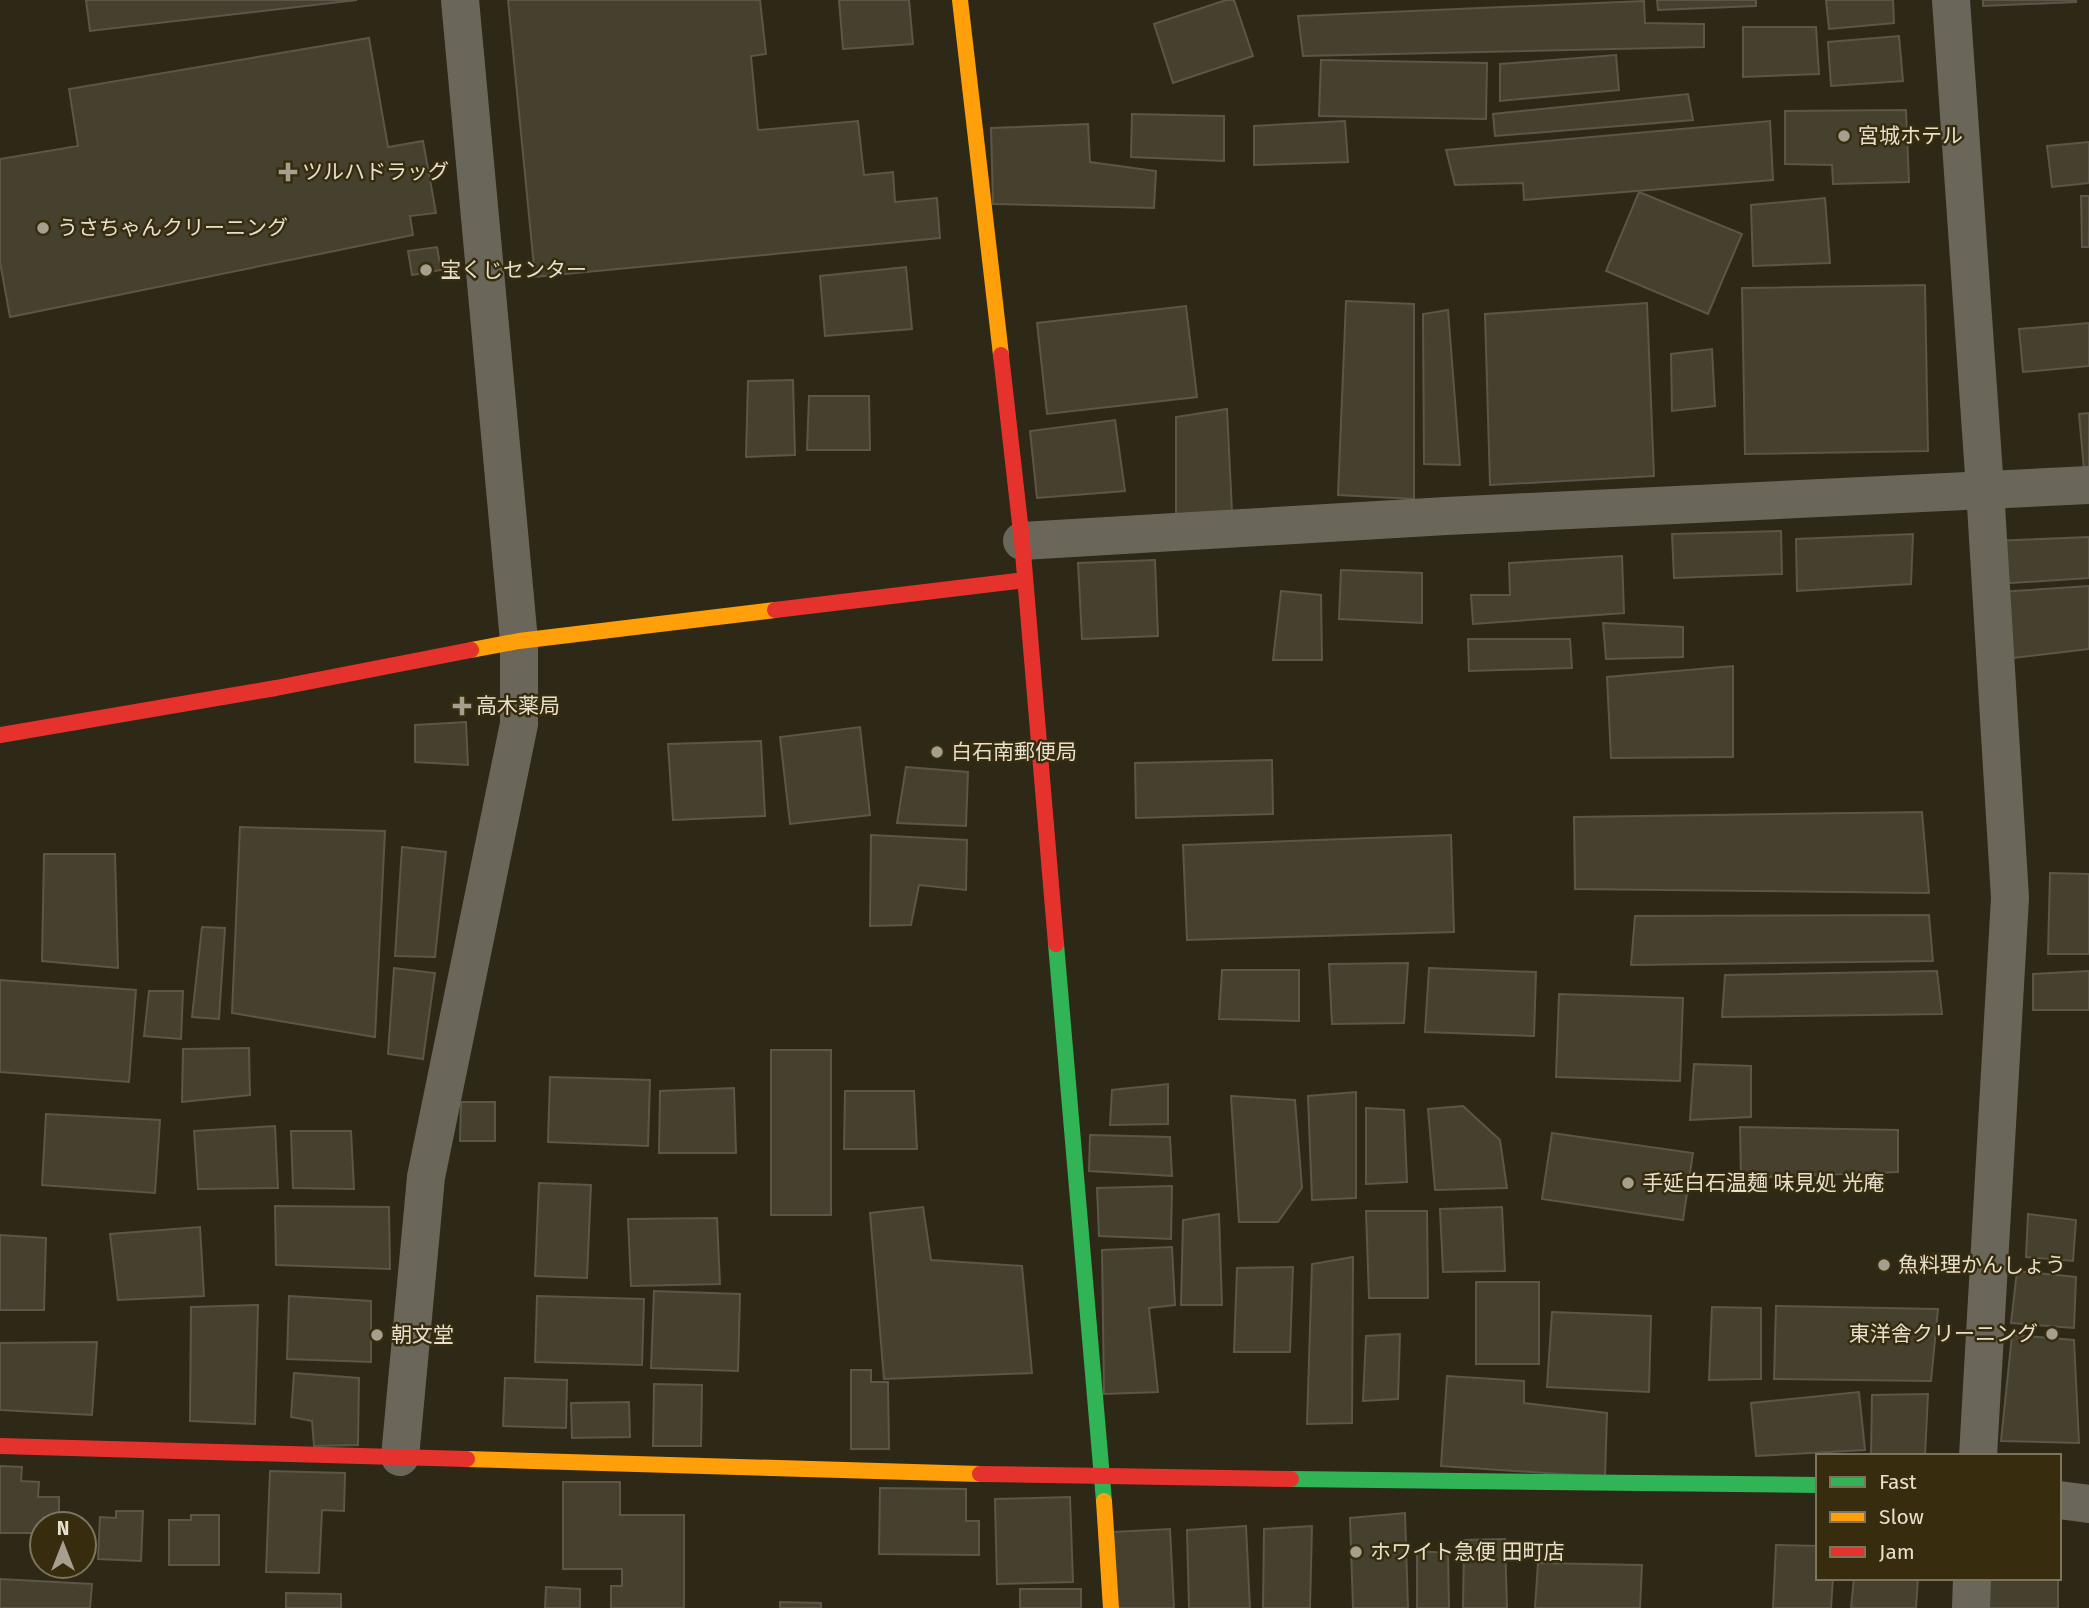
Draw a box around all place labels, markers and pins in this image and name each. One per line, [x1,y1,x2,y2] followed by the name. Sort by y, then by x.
[1858,123,1963,149] place label: 宮城ホテル
[1836,128,1852,144] marker: 宮城ホテル
[302,159,449,185] place label: ツルハドラッグ
[280,164,296,180] marker: ツルハドラッグ
[57,215,288,241] place label: うさちゃんクリーニング
[35,220,51,236] marker: うさちゃんクリーニング
[440,257,587,283] place label: 宝くじセンター
[418,262,434,278] marker: 宝くじセンター
[476,693,560,719] place label: 高木薬局
[454,698,470,714] marker: 高木薬局
[951,739,1077,765] place label: 白石南郵便局
[929,744,945,760] marker: 白石南郵便局
[1642,1170,1884,1196] place label: 手延白石温麺 味見処 光庵
[1620,1175,1636,1191] marker: 手延白石温麺 味見処 光庵
[1898,1252,2066,1278] place label: 魚料理かんしょう
[1876,1257,1892,1273] marker: 魚料理かんしょう
[1849,1321,2038,1347] place label: 東洋舎クリーニング
[391,1322,454,1348] place label: 朝文堂
[2044,1326,2060,1342] marker: 東洋舎クリーニング
[369,1327,385,1343] marker: 朝文堂
[1370,1539,1565,1565] place label: ホワイト急便 田町店
[1348,1544,1364,1560] marker: ホワイト急便 田町店

